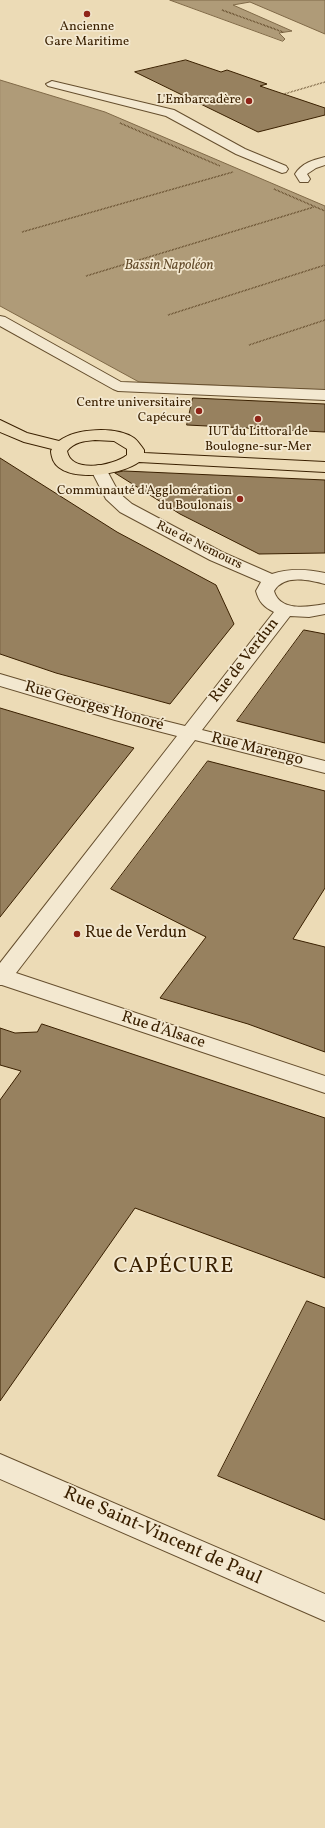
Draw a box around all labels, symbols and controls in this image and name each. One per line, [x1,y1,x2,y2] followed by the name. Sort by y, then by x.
[82,9,92,19] marker: Ancienne Gare Maritime
[45,20,129,51] place label: Ancienne Gare Maritime
[157,93,241,109] place label: L'Embarcadère
[244,96,254,106] marker: L'Embarcadère
[124,258,214,274] water label: Bassin Napoléon
[76,396,191,427] place label: Centre universitaire Capécure
[194,406,204,416] marker: Centre universitaire Capécure
[253,414,263,424] marker: IUT du Littoral de Boulogne-sur-Mer
[205,425,311,456] place label: IUT du Littoral de Boulogne-sur-Mer
[57,484,232,515] place label: Communauté d'Agglomération du Boulonais
[235,494,245,504] marker: Communauté d'Agglomération du Boulonais
[153,518,245,574] street label: Rue de Nemours
[206,615,284,707] street label: Rue de Verdun
[22,678,166,736] street label: Rue Georges Honoré
[209,729,305,771] street label: Rue Marengo
[85,924,187,944] place label: Rue de Verdun
[72,929,82,939] marker: Rue de Verdun
[119,1008,207,1054] street label: Rue d'Alsace
[114,1255,234,1281] district label: CAPÉCURE
[59,1483,265,1591] street label: Rue Saint-Vincent de Paul

